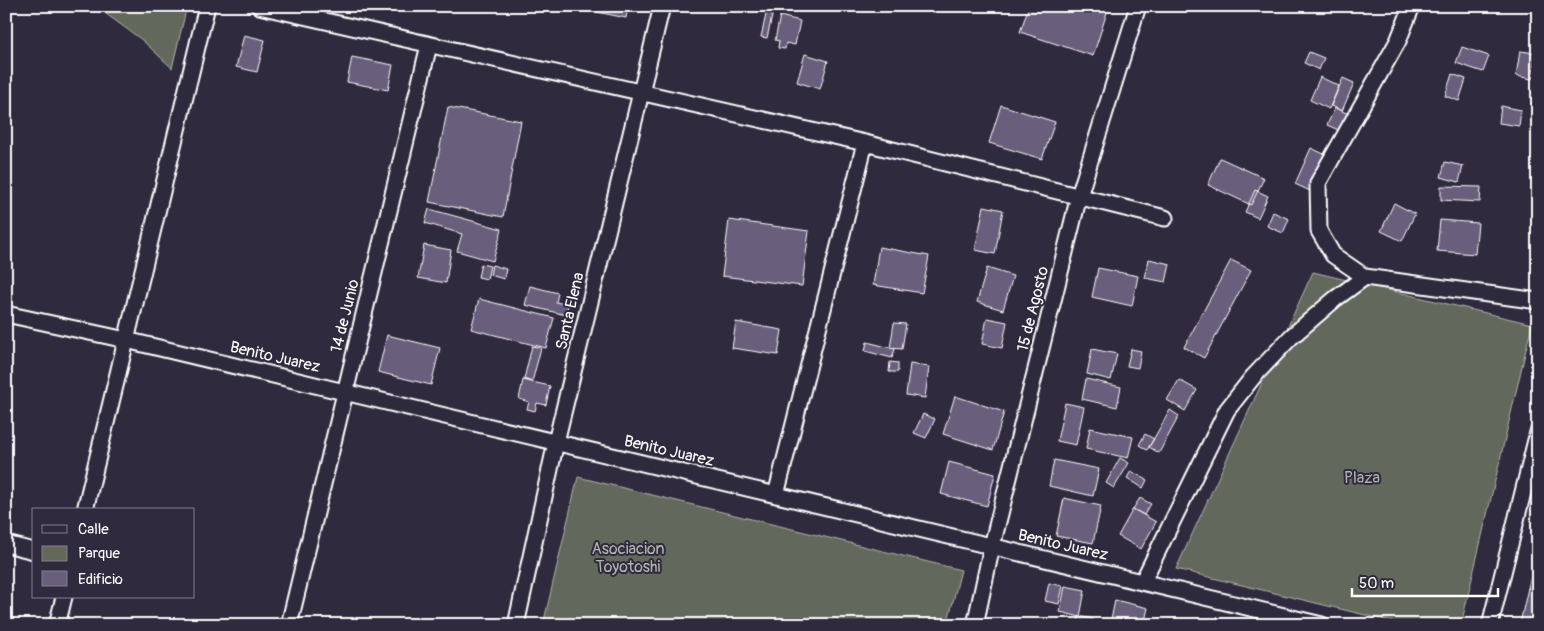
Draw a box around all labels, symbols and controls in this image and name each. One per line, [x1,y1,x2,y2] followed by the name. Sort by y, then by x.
[1013,264,1053,354] street label: 15 de Agosto
[551,270,589,352] street label: Santa Elena
[326,277,364,355] street label: 14 de Junio
[228,337,322,377] street label: Benito Juarez
[622,431,716,471] street label: Benito Juarez
[1344,468,1380,488] park label: Plaza
[32,508,195,598] legend
[78,520,109,539] text: Calle
[1016,525,1110,565] street label: Benito Juarez
[591,539,665,577] park label: Asociacion Toyotoshi
[78,544,121,563] text: Parque
[1352,566,1498,598] scale bar
[78,570,123,589] text: Edificio
[1359,574,1394,593] text: 50 m

